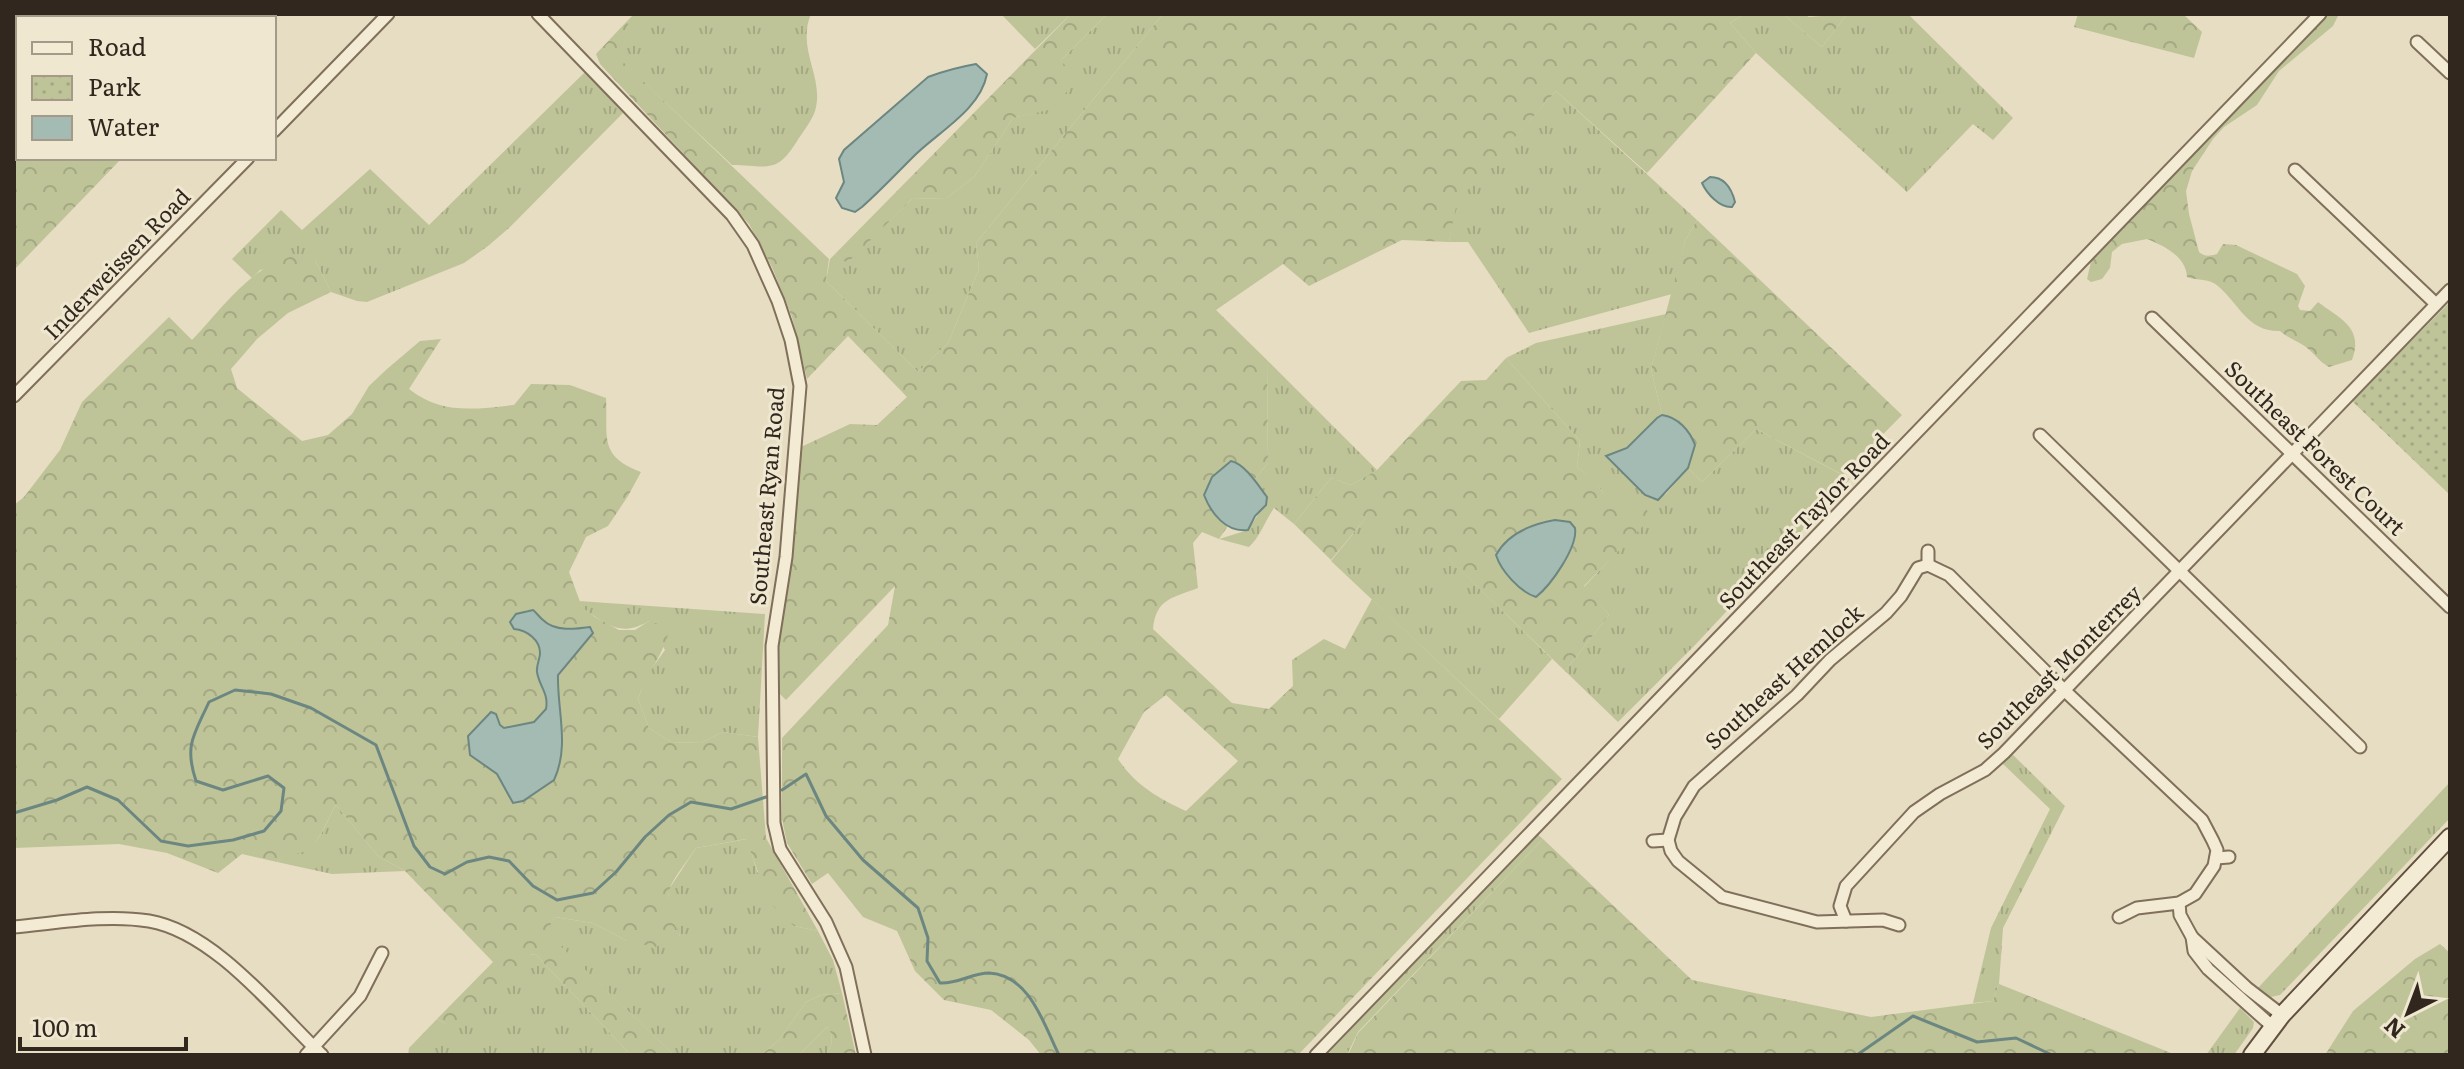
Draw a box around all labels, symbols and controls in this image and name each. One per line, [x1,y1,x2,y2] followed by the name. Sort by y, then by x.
[16,16,276,160] legend
[88,28,147,63] text: Road
[88,68,141,103] text: Park
[88,108,160,143] text: Water
[35,180,197,346] street label: Inderweissen Road
[2218,352,2414,542] street label: Southeast Forest Court
[740,385,791,607] street label: Southeast Ryan Road
[1710,424,1896,616] street label: Southeast Taylor Road
[1968,576,2148,756] street label: Southeast Monterrey
[1696,595,1870,756] street label: Southeast Hemlock
[2368,973,2448,1053] north arrow
[20,1001,186,1051] scale bar
[32,1009,98,1044] text: 100 m
[2376,1011,2412,1047] text: N

